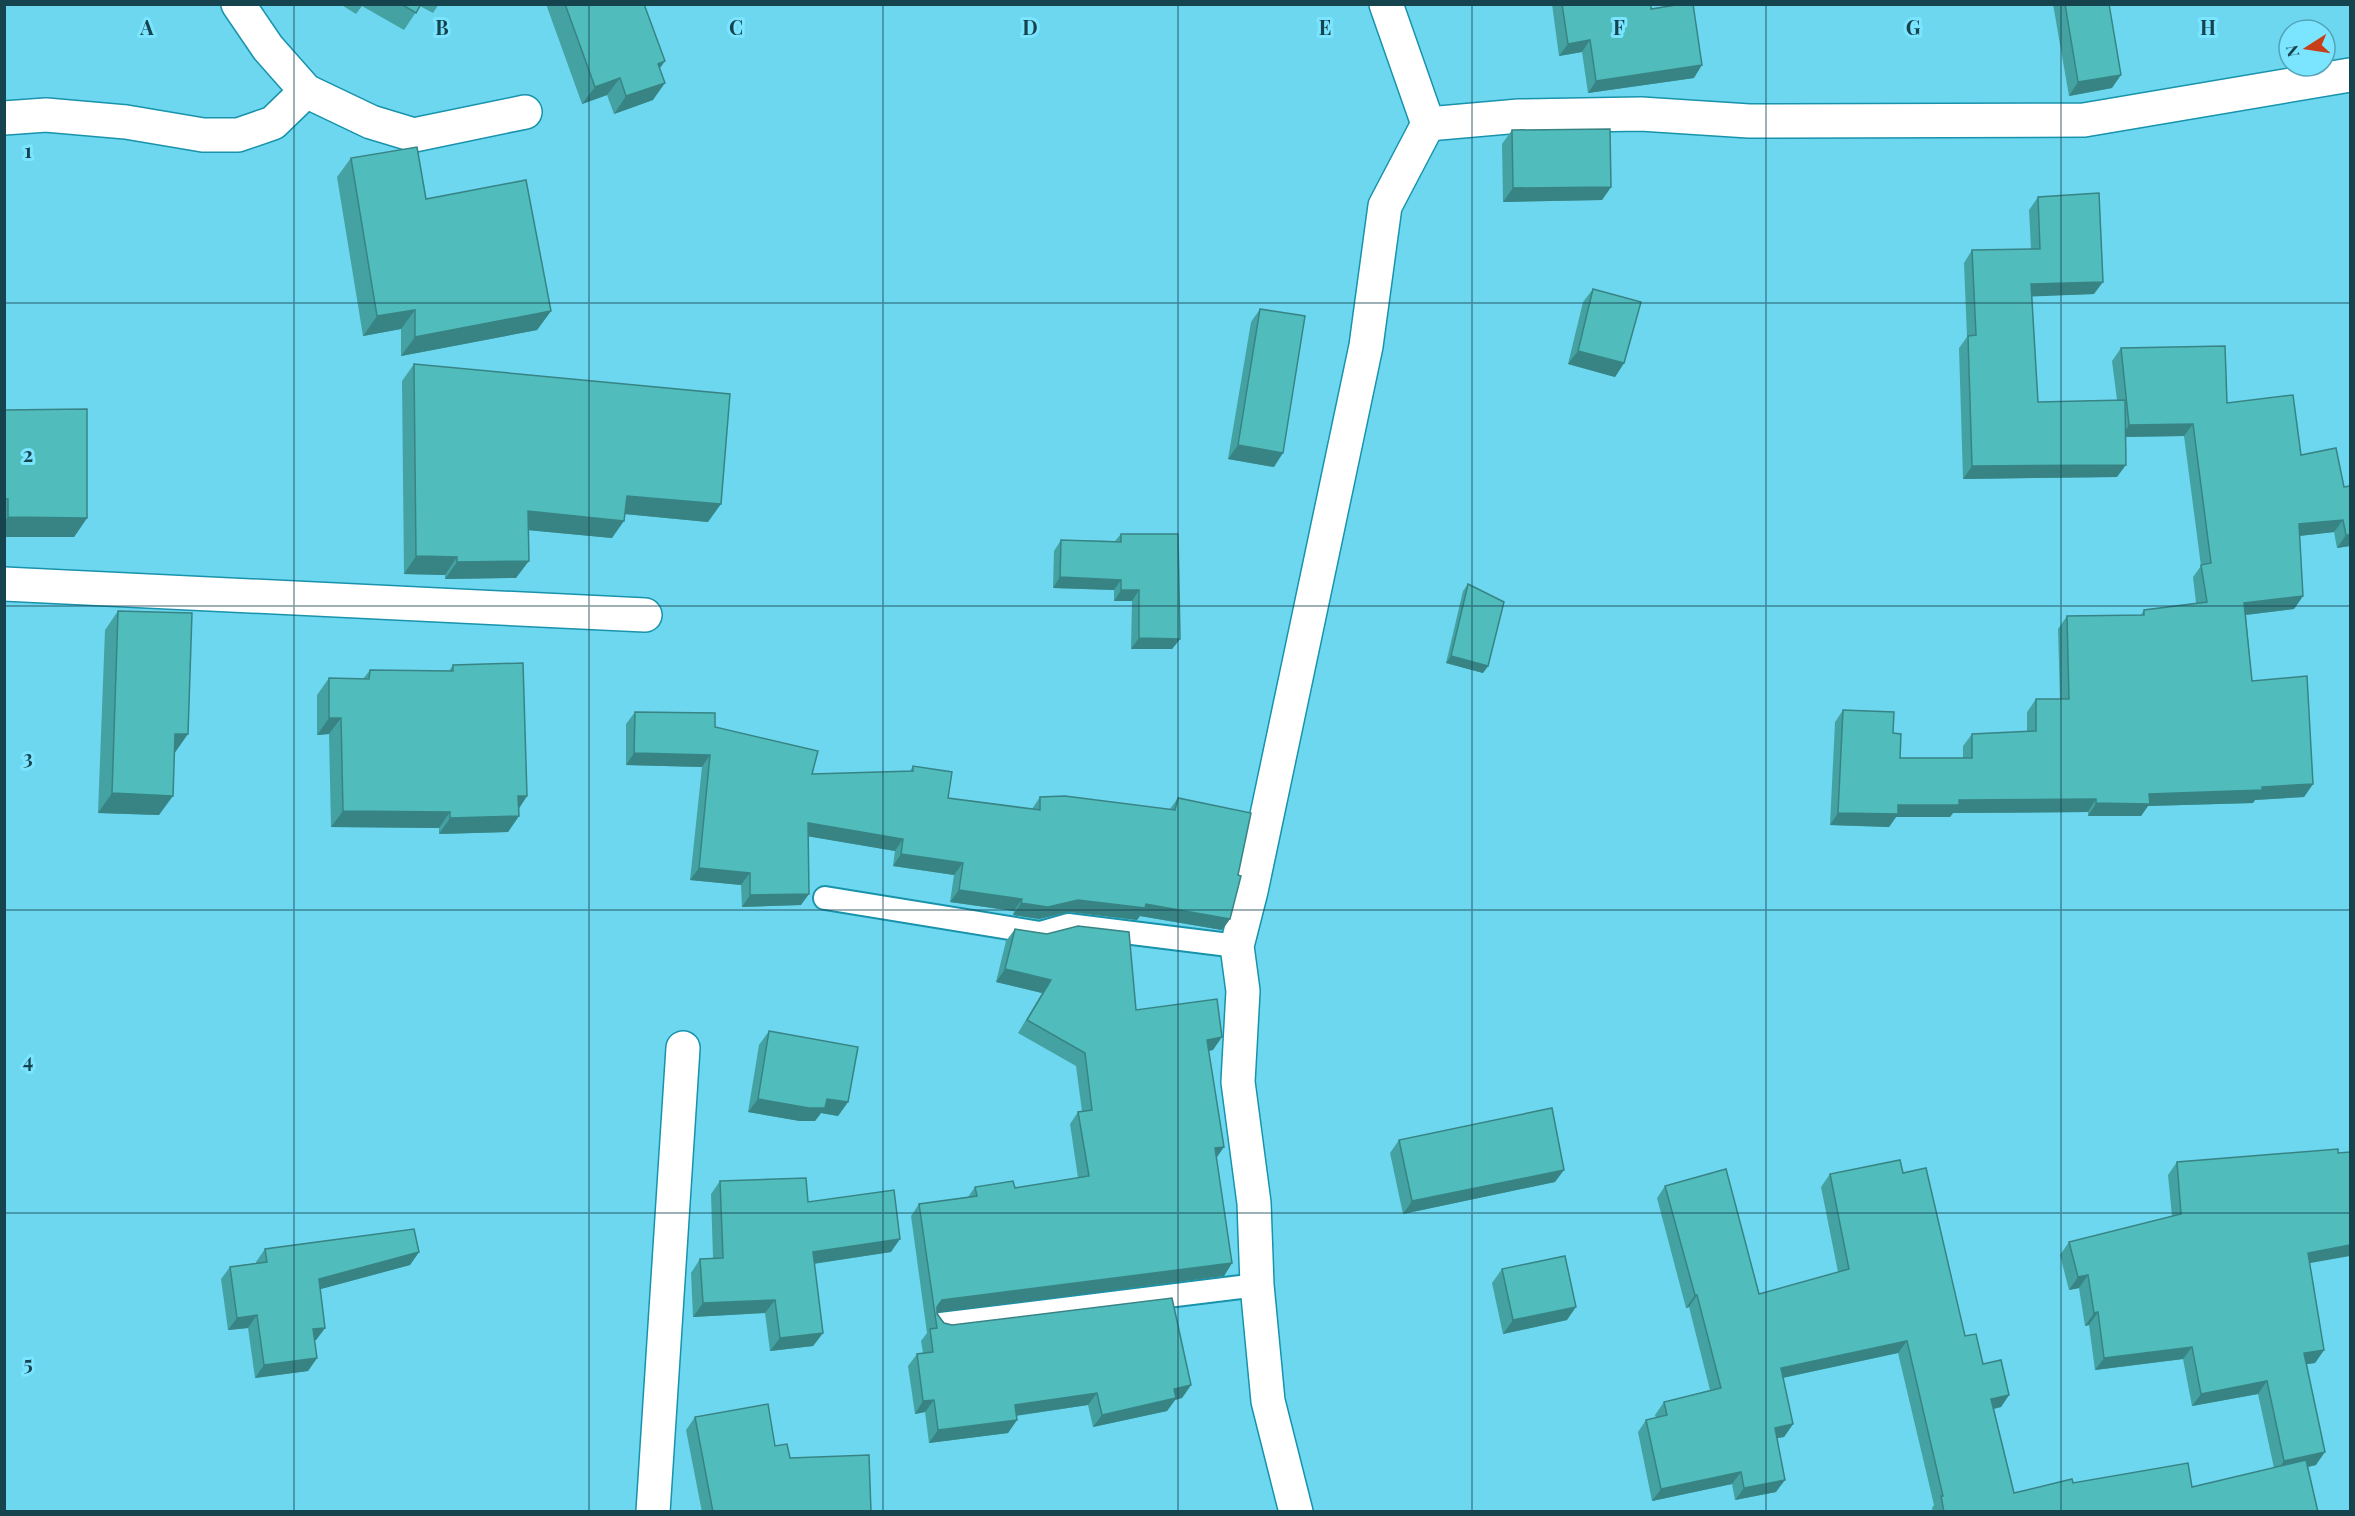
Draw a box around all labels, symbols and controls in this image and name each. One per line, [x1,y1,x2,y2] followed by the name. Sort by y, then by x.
[139,13,154,40] text: A
[435,13,449,40] text: B
[729,13,743,40] text: C
[1022,13,1038,40] text: D
[1319,13,1331,40] text: E
[1613,13,1625,40] text: F
[1906,13,1921,40] text: G
[2200,13,2216,40] text: H
[2277,18,2337,78] north arrow
[2280,43,2303,59] text: N
[24,136,32,163] text: 1
[23,440,33,467] text: 2
[23,743,33,770] text: 3
[23,1046,33,1073] text: 4
[23,1349,33,1376] text: 5

